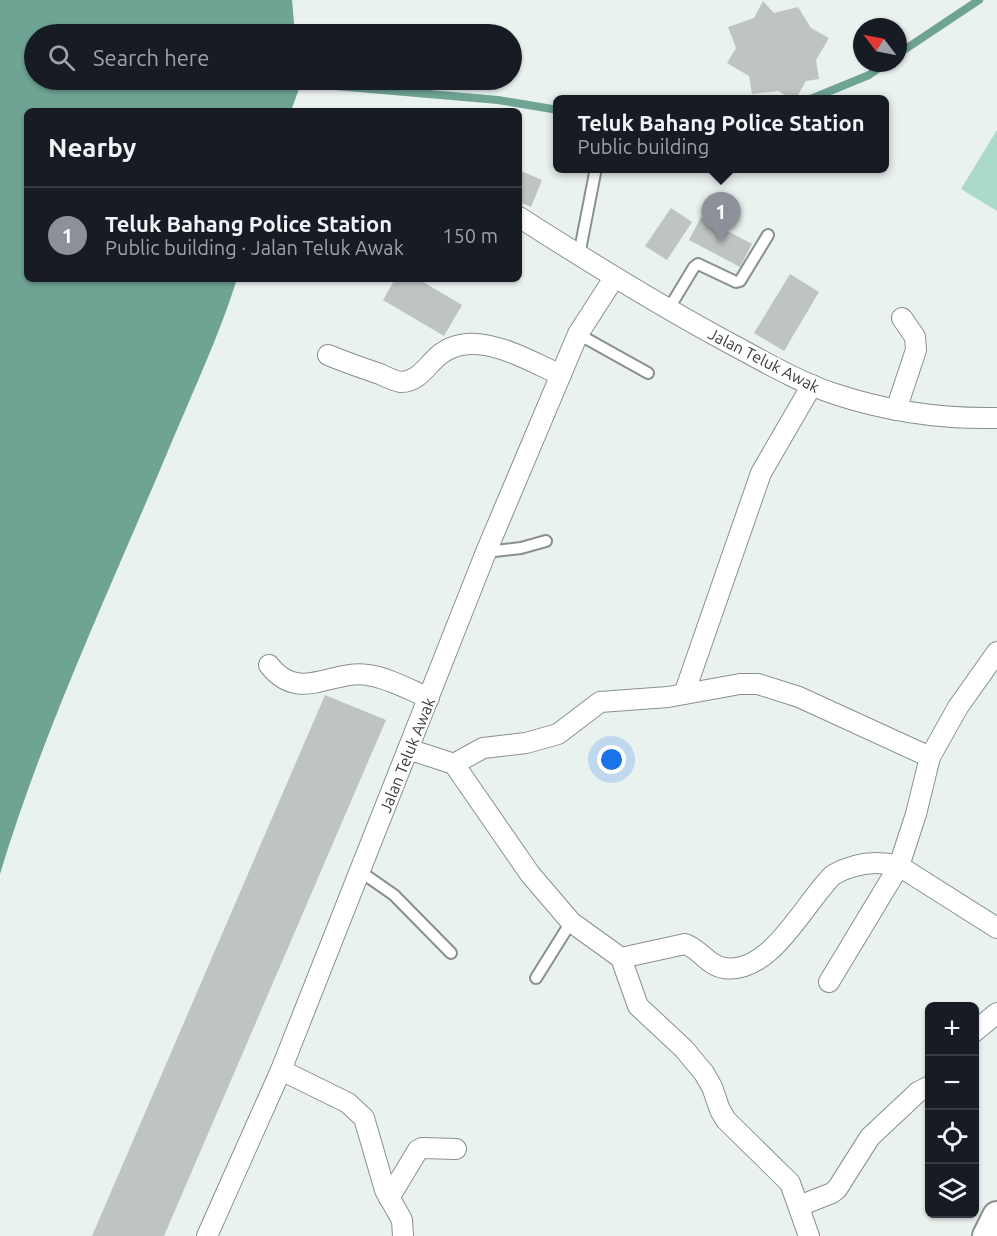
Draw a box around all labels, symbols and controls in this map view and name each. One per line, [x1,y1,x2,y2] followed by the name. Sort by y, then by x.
[853,18,907,72] north arrow
[24,24,522,90] search box
[45,41,78,74] icon: search
[93,45,209,70] text: Search here
[553,95,889,173] popup
[577,110,865,135] text: Teluk Bahang Police Station
[48,133,136,162] text: Nearby
[577,135,709,158] text: Public building
[702,192,740,242] pin: 1
[105,211,392,236] text: Teluk Bahang Police Station
[62,224,73,247] text: 1
[442,224,498,247] text: 150 m
[105,236,404,259] text: Public building · Jalan Teluk Awak
[705,324,823,396] street label: Jalan Teluk Awak
[376,695,438,815] street label: Jalan Teluk Awak
[597,745,626,774] your location
[925,1002,979,1218] map controls
[925,1002,979,1056] button: +
[925,1056,979,1110] button: −
[925,1110,979,1164] button: locate
[925,1164,979,1218] button: layers

